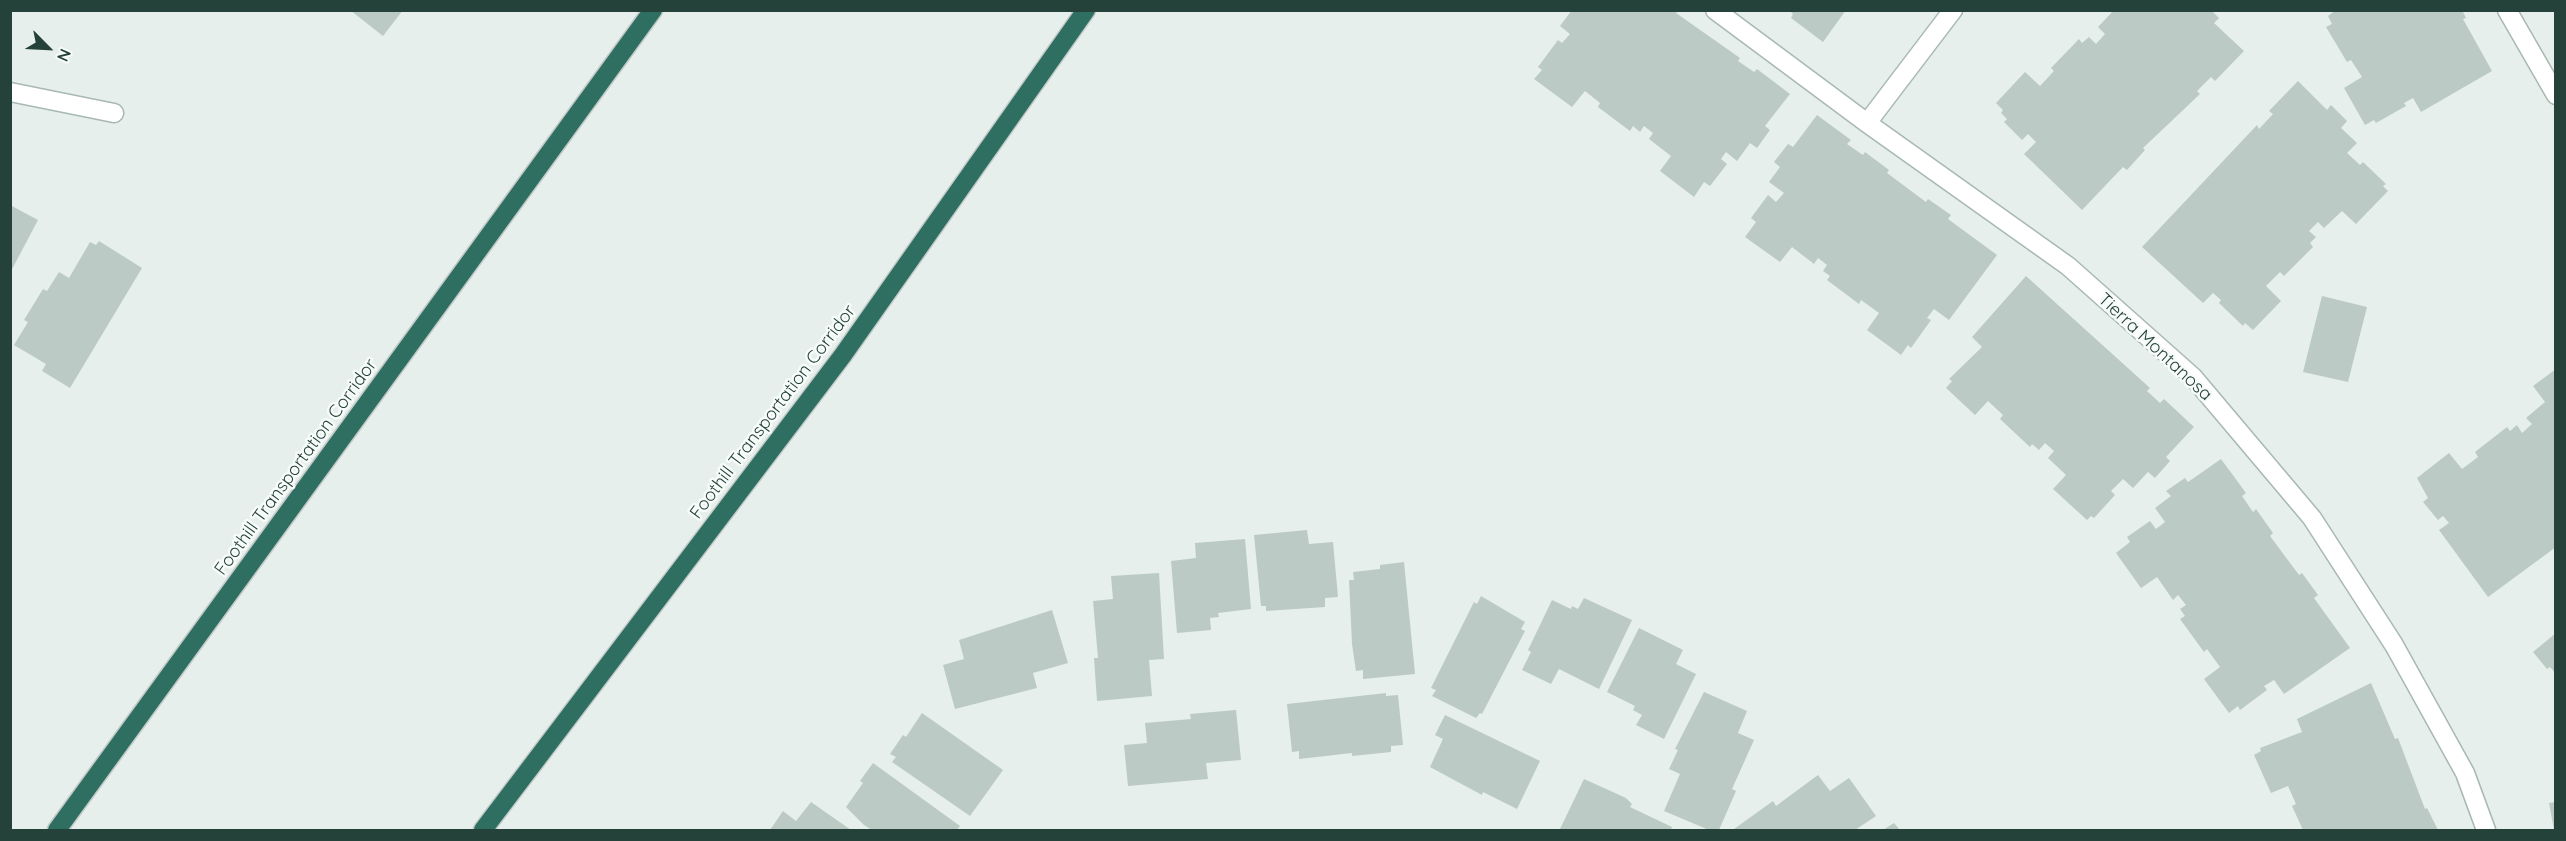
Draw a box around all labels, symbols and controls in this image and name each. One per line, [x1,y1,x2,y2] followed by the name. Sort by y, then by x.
[18,18,78,78] north arrow
[53,46,76,65] text: N
[2093,289,2217,405] street label: Tierra Montanosa
[685,301,861,523] street label: Foothill Transportation Corridor
[210,355,382,579] street label: Foothill Transportation Corridor

